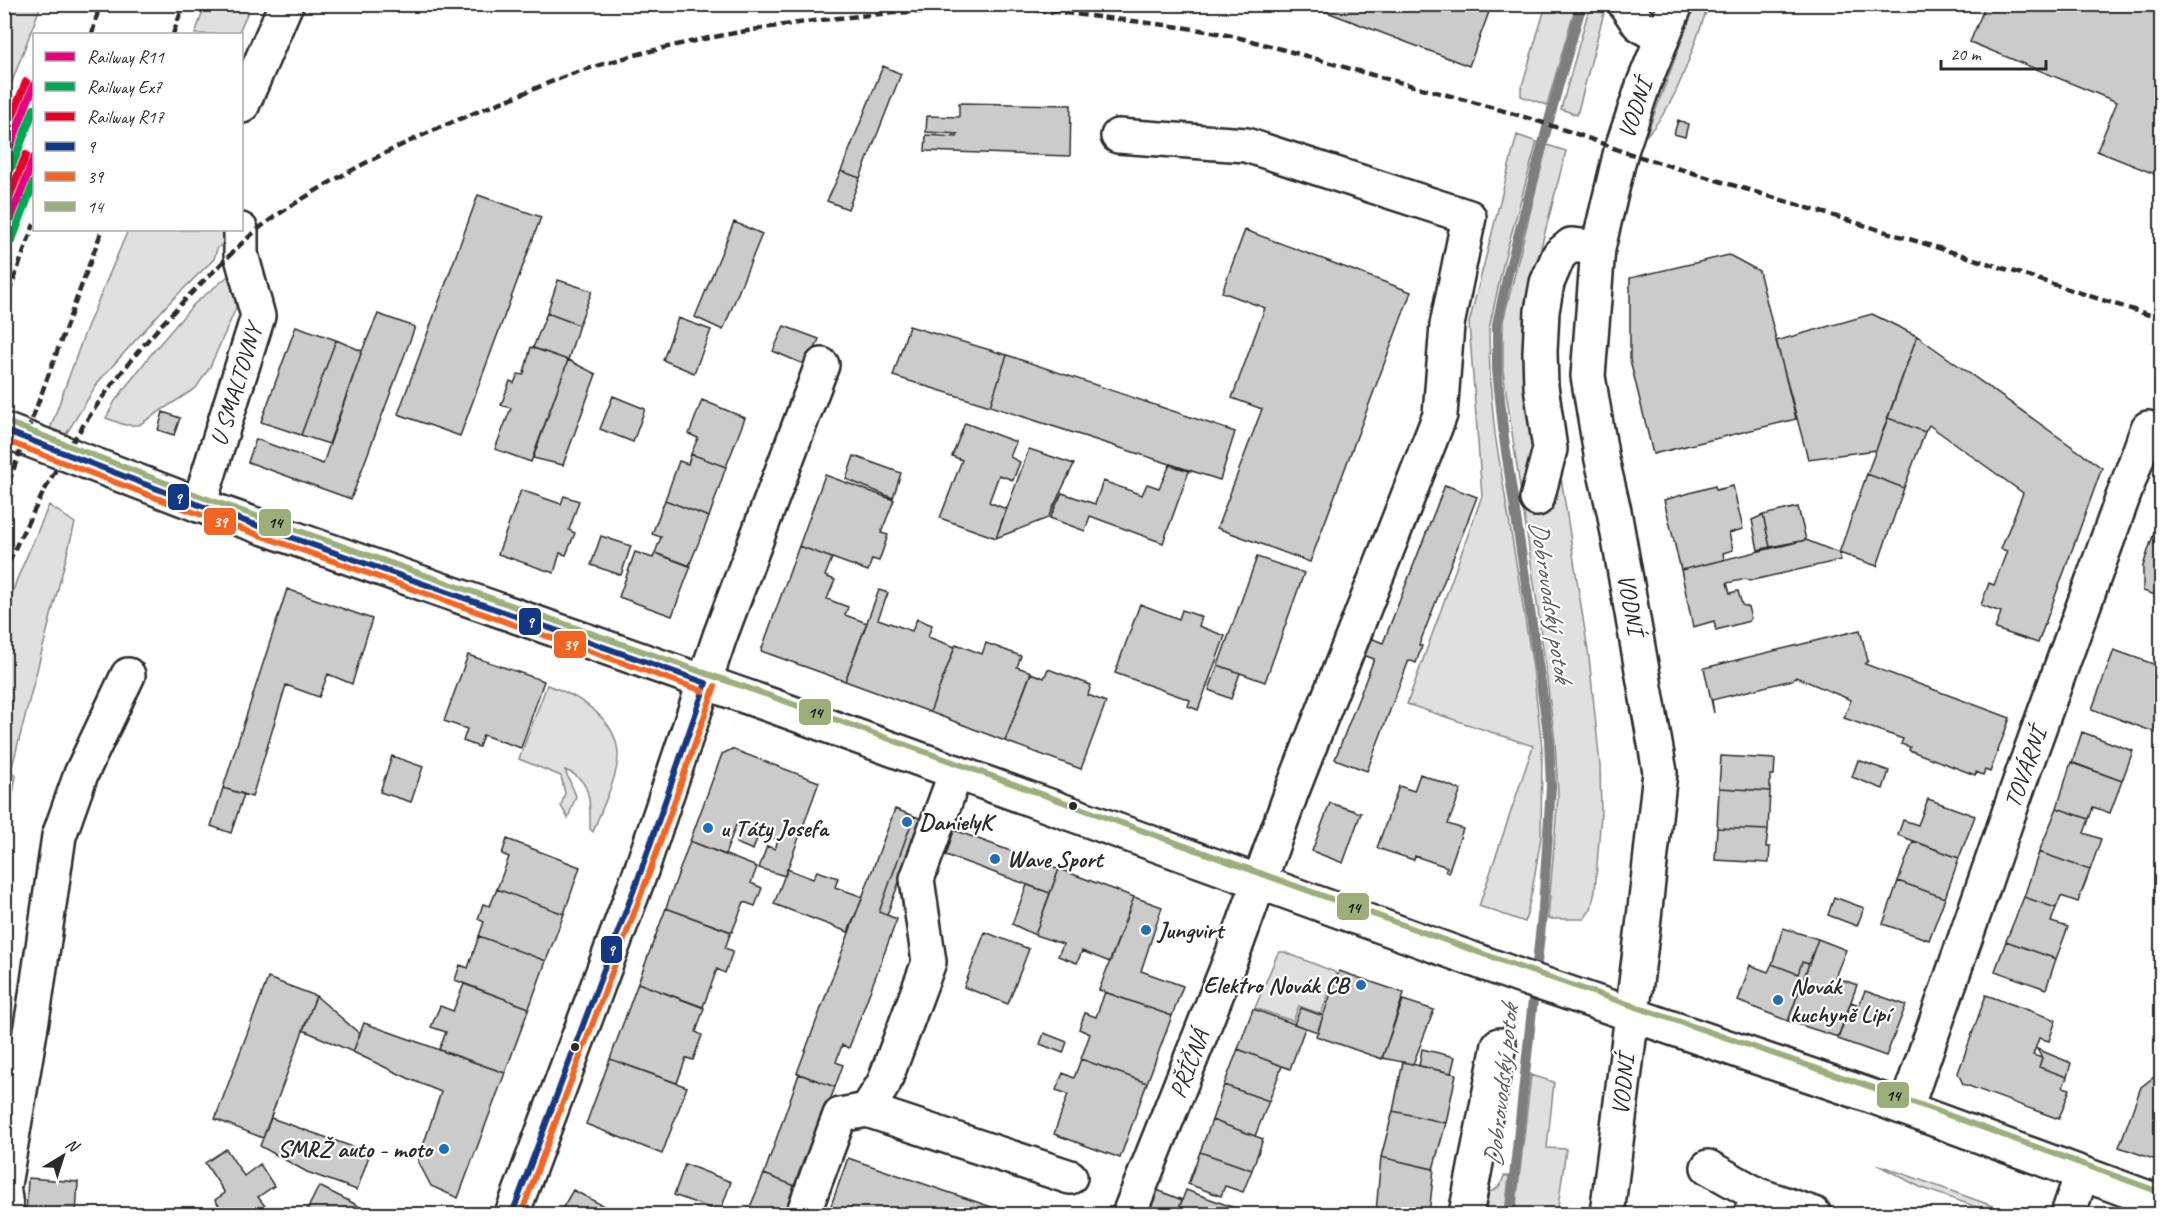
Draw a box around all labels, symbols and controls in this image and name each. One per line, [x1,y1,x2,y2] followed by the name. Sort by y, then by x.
[33,33,243,231] legend
[1941,33,2046,71] scale bar
[1950,43,1983,65] text: 20 m
[87,46,165,68] text: Railway R11
[1611,71,1661,142] street label: VODNÍ
[87,76,163,98] text: Railway Ex7
[87,106,165,128] text: Railway R17
[87,136,97,158] text: 9
[87,166,105,188] text: 39
[87,196,105,218] text: 14
[203,316,270,449] street label: U SMALTOVNY
[167,483,190,511] line badge: 9
[174,488,183,508] text: 9
[203,507,237,536] line badge: 39
[258,508,292,537] line badge: 14
[213,512,229,532] text: 39
[268,513,284,533] text: 14
[1522,518,1581,689] water label: Dobrovodský potok
[1611,572,1652,641] street label: VODNÍ
[518,607,542,636] line badge: 9
[526,612,535,632] text: 9
[553,630,587,659] line badge: 39
[563,635,579,655] text: 39
[798,698,832,726] line badge: 14
[808,703,824,723] text: 14
[1997,719,2055,812] street label: TOVÁRNÍ
[1067,800,1079,812] unlabelled marker
[919,807,997,837] place label: DanielyK
[720,813,830,843] place label: u Táty Josefa
[900,815,914,829] marker: DanielyK
[701,821,715,835] marker: u Táty Josefa
[1007,844,1106,874] place label: Wave Sport
[988,852,1002,866] marker: Wave Sport
[1336,892,1370,921] line badge: 14
[1346,898,1362,918] text: 14
[1156,915,1226,945] place label: Jungvirt
[1139,923,1153,937] marker: Jungvirt
[600,935,623,964] line badge: 9
[607,940,616,960] text: 9
[1203,970,1351,1000] place label: Elektro Novák CB
[1790,971,1894,1029] place label: Novák kuchyně Lipí
[1354,978,1368,992] marker: Elektro Novák CB
[1771,993,1785,1007] marker: Novák kuchyně Lipí
[1476,998,1526,1168] water label: Dobrovodský potok
[1162,1023,1217,1102] street label: PŘÍČNÁ
[569,1041,581,1053] unlabelled marker
[1605,1048,1642,1116] street label: VODNÍ
[1876,1081,1910,1109] line badge: 14
[1886,1086,1902,1106] text: 14
[33,1126,93,1186] north arrow
[62,1134,84,1158] text: N
[277,1134,434,1164] place label: SMRŽ auto - moto
[437,1142,451,1156] marker: SMRŽ auto - moto

